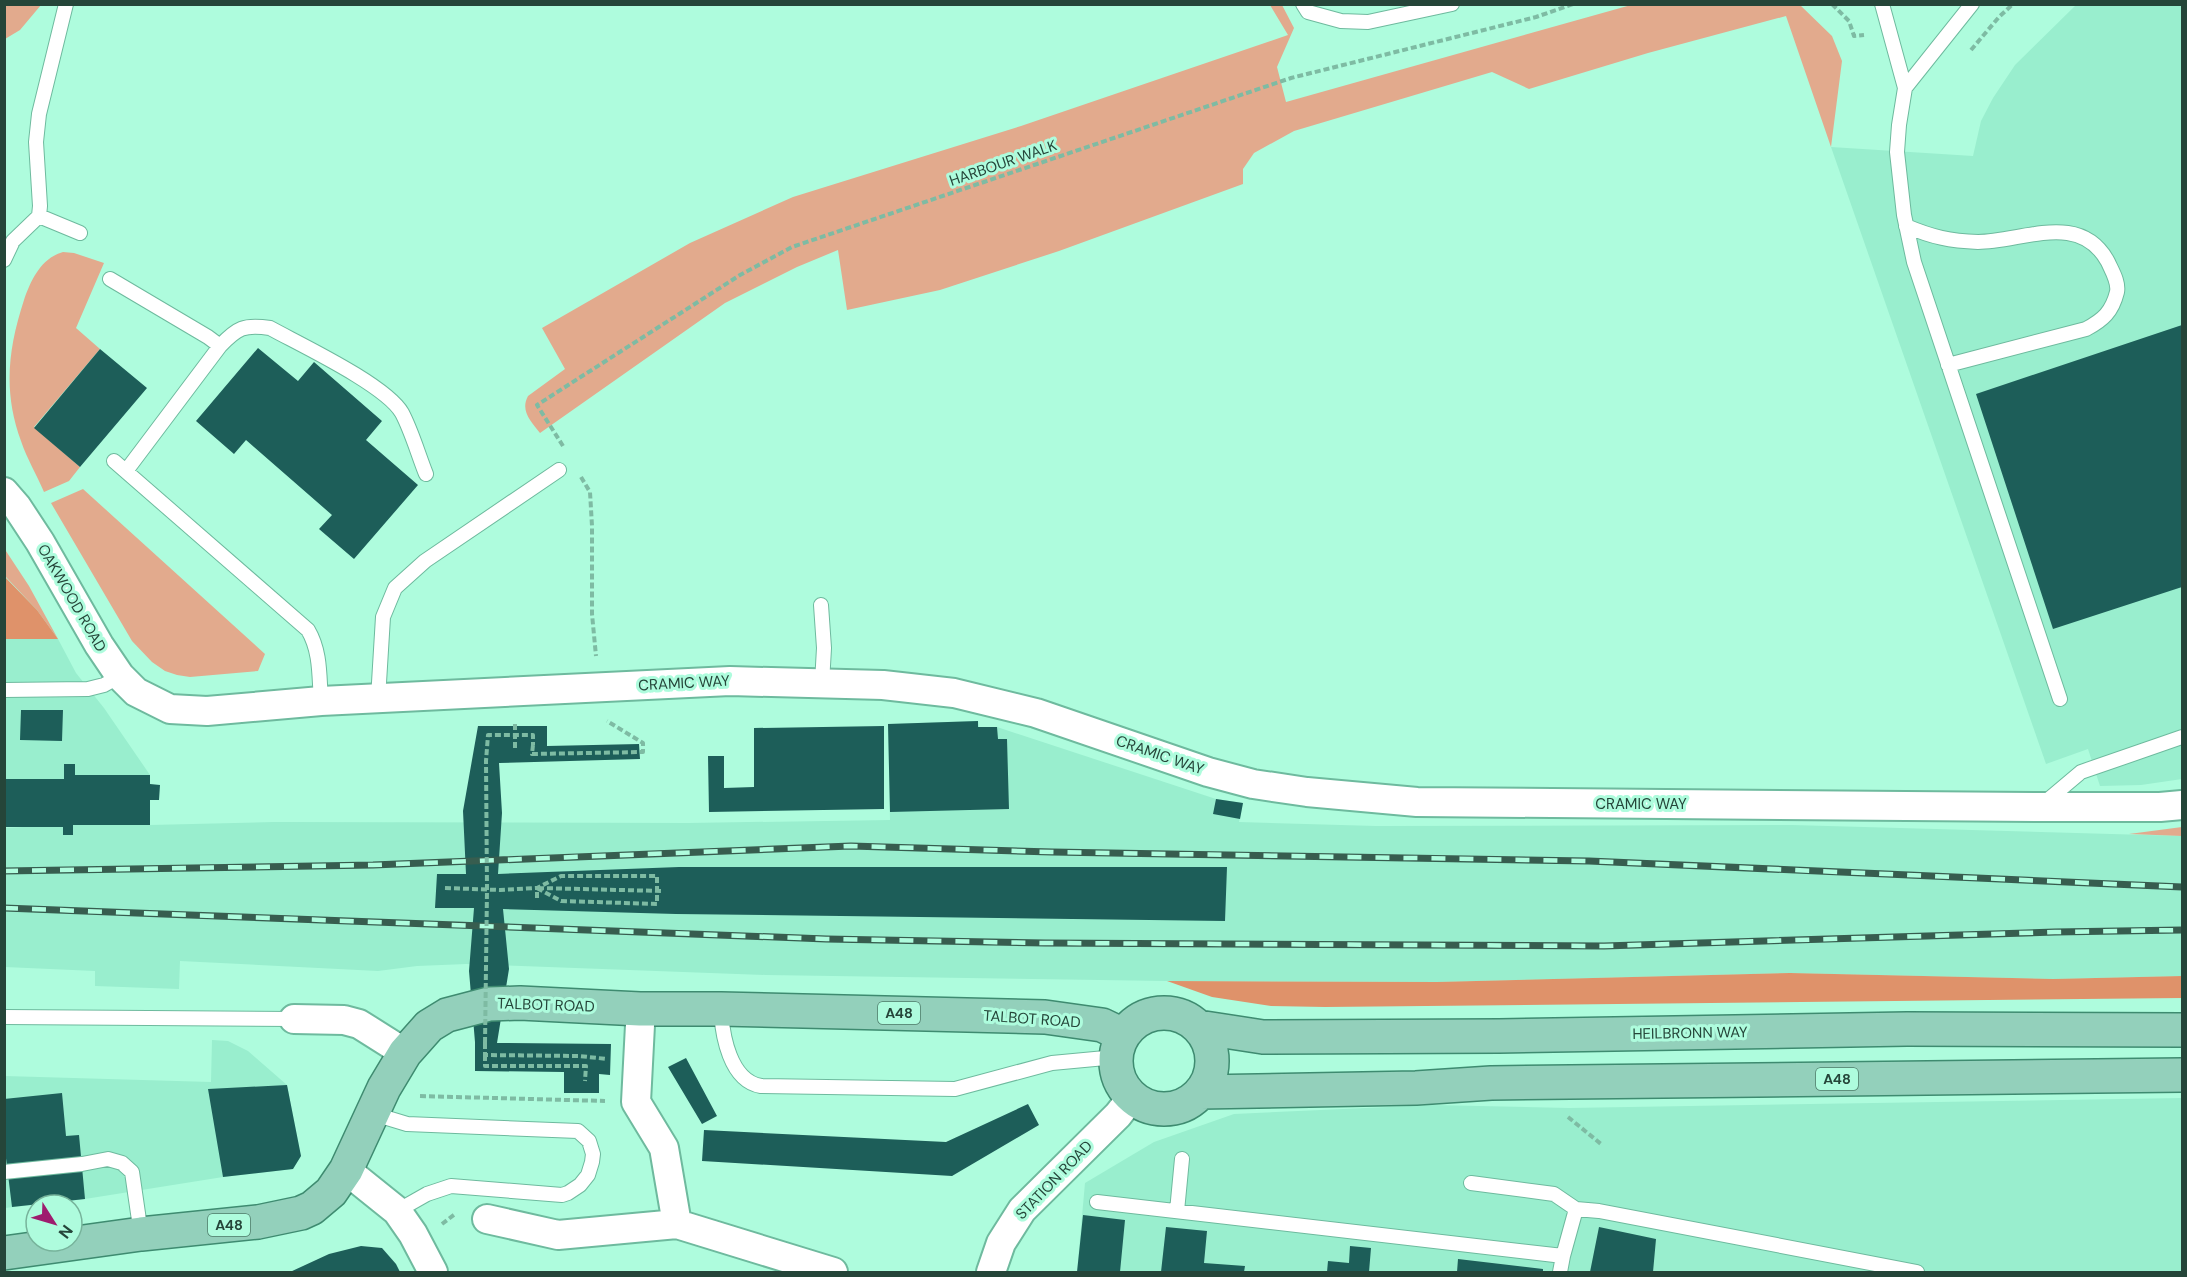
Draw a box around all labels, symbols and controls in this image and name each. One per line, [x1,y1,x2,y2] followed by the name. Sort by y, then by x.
[947,135,1060,191] street label: HARBOUR WALK
[33,540,111,656] street label: OAKWOOD ROAD
[638,671,731,695] street label: CRAMIC WAY
[1113,731,1207,779] street label: CRAMIC WAY
[1595,794,1687,814] street label: CRAMIC WAY
[497,993,595,1017] street label: TALBOT ROAD
[878,1002,920,1024] road number: A48
[983,1006,1081,1032] street label: TALBOT ROAD
[1632,1022,1748,1044] street label: HEILBRONN WAY
[1816,1068,1858,1090] road number: A48
[1011,1136,1097,1224] street label: STATION ROAD
[24,1193,84,1253] north arrow
[208,1214,250,1236] road number: A48
[54,1221,77,1243] text: N

